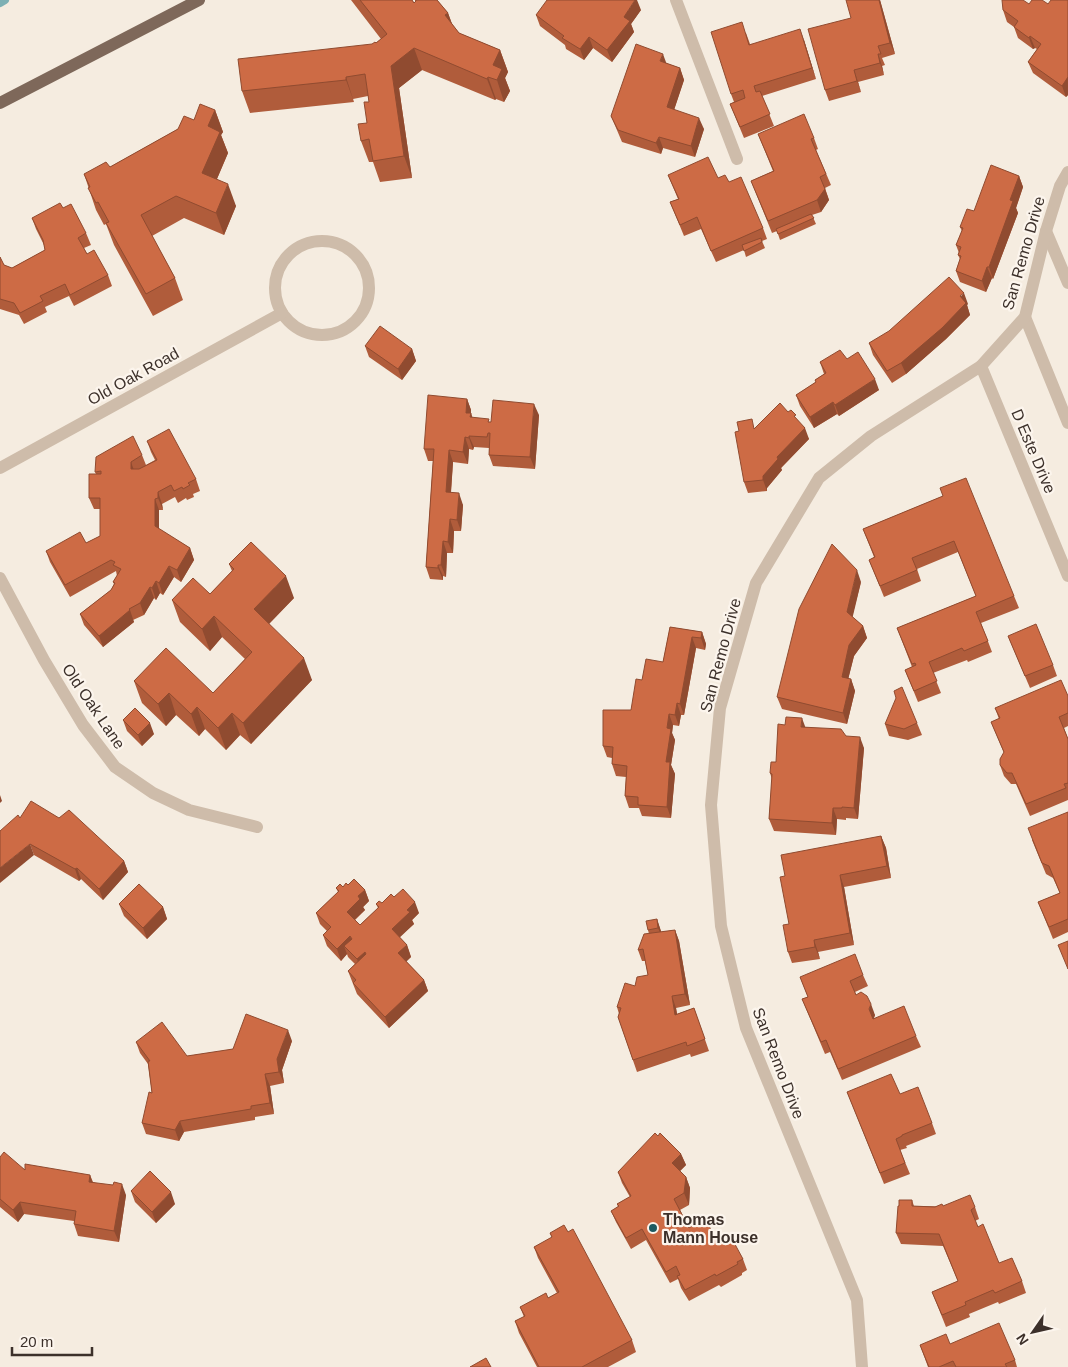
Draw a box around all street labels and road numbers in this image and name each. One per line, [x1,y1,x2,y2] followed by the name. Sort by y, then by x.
[999,194,1048,312] street label: San Remo Drive
[85,344,182,408] street label: Old Oak Road
[1008,407,1059,496] street label: D Este Drive
[697,596,744,714] street label: San Remo Drive
[59,661,128,752] street label: Old Oak Lane
[750,1005,808,1121] street label: San Remo Drive

